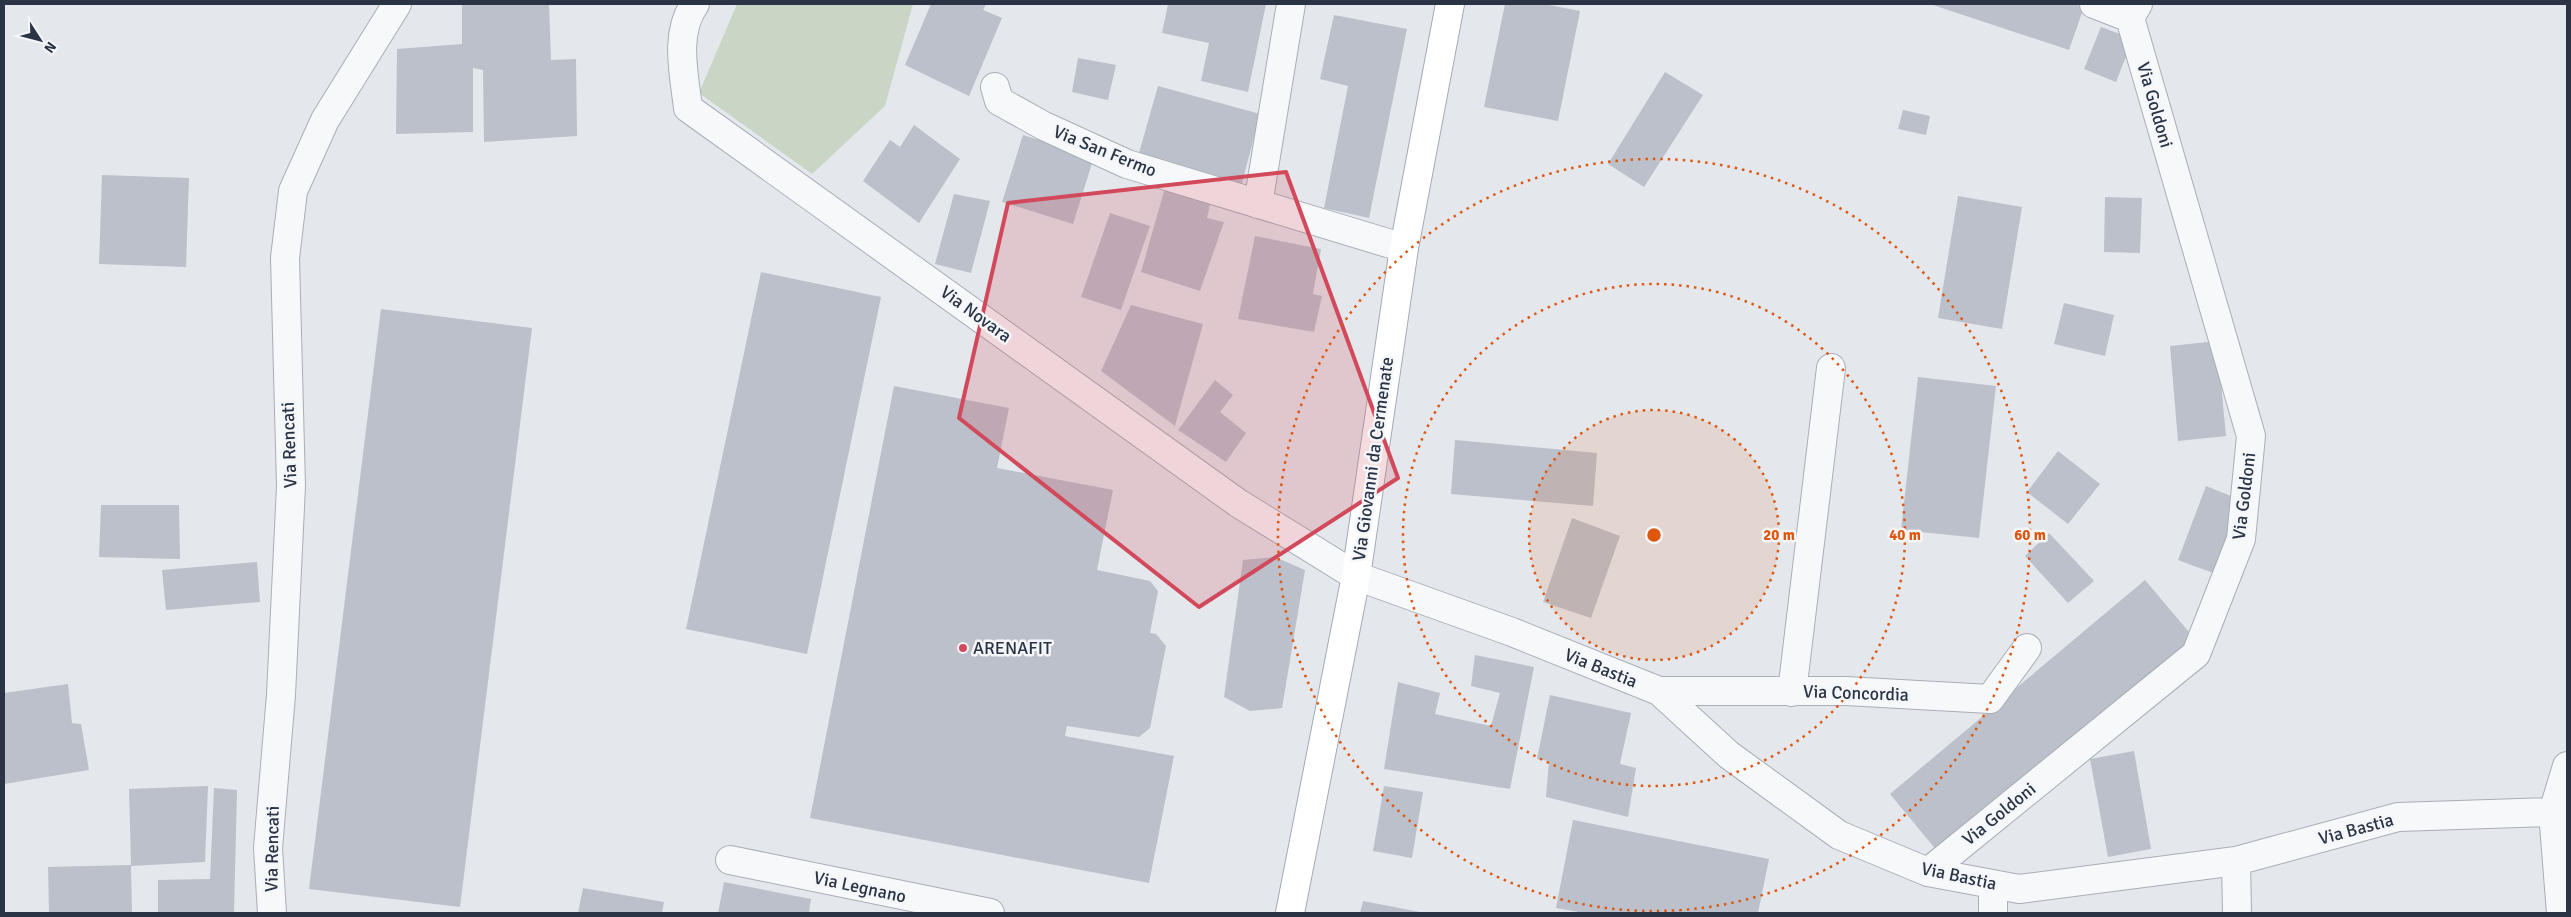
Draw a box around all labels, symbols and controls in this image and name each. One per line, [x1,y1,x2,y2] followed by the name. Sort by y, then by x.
[15,15,65,65] north arrow
[40,38,60,56] text: N
[2132,60,2178,150] street label: Via Goldoni
[1050,120,1160,182] street label: Via San Fermo
[936,281,1016,347] street label: Via Novara
[1348,355,1398,563] street label: Via Giovanni da Cermenate
[276,401,302,489] street label: Via Rencati
[2228,451,2260,541] street label: Via Goldoni
[1645,526,1663,544] centre of rings
[1763,526,1795,544] text: 20 m
[1889,526,1921,544] text: 40 m
[2014,526,2046,544] text: 60 m
[973,637,1052,659] place label: ARENAFIT
[957,642,969,654] marker: ARENAFIT
[1561,643,1641,693] street label: Via Bastia
[1803,680,1909,706] street label: Via Concordia
[1958,778,2040,850] street label: Via Goldoni
[260,806,284,892] street label: Via Rencati
[2316,808,2396,850] street label: Via Bastia
[1919,857,1999,895] street label: Via Bastia
[812,866,908,908] street label: Via Legnano

